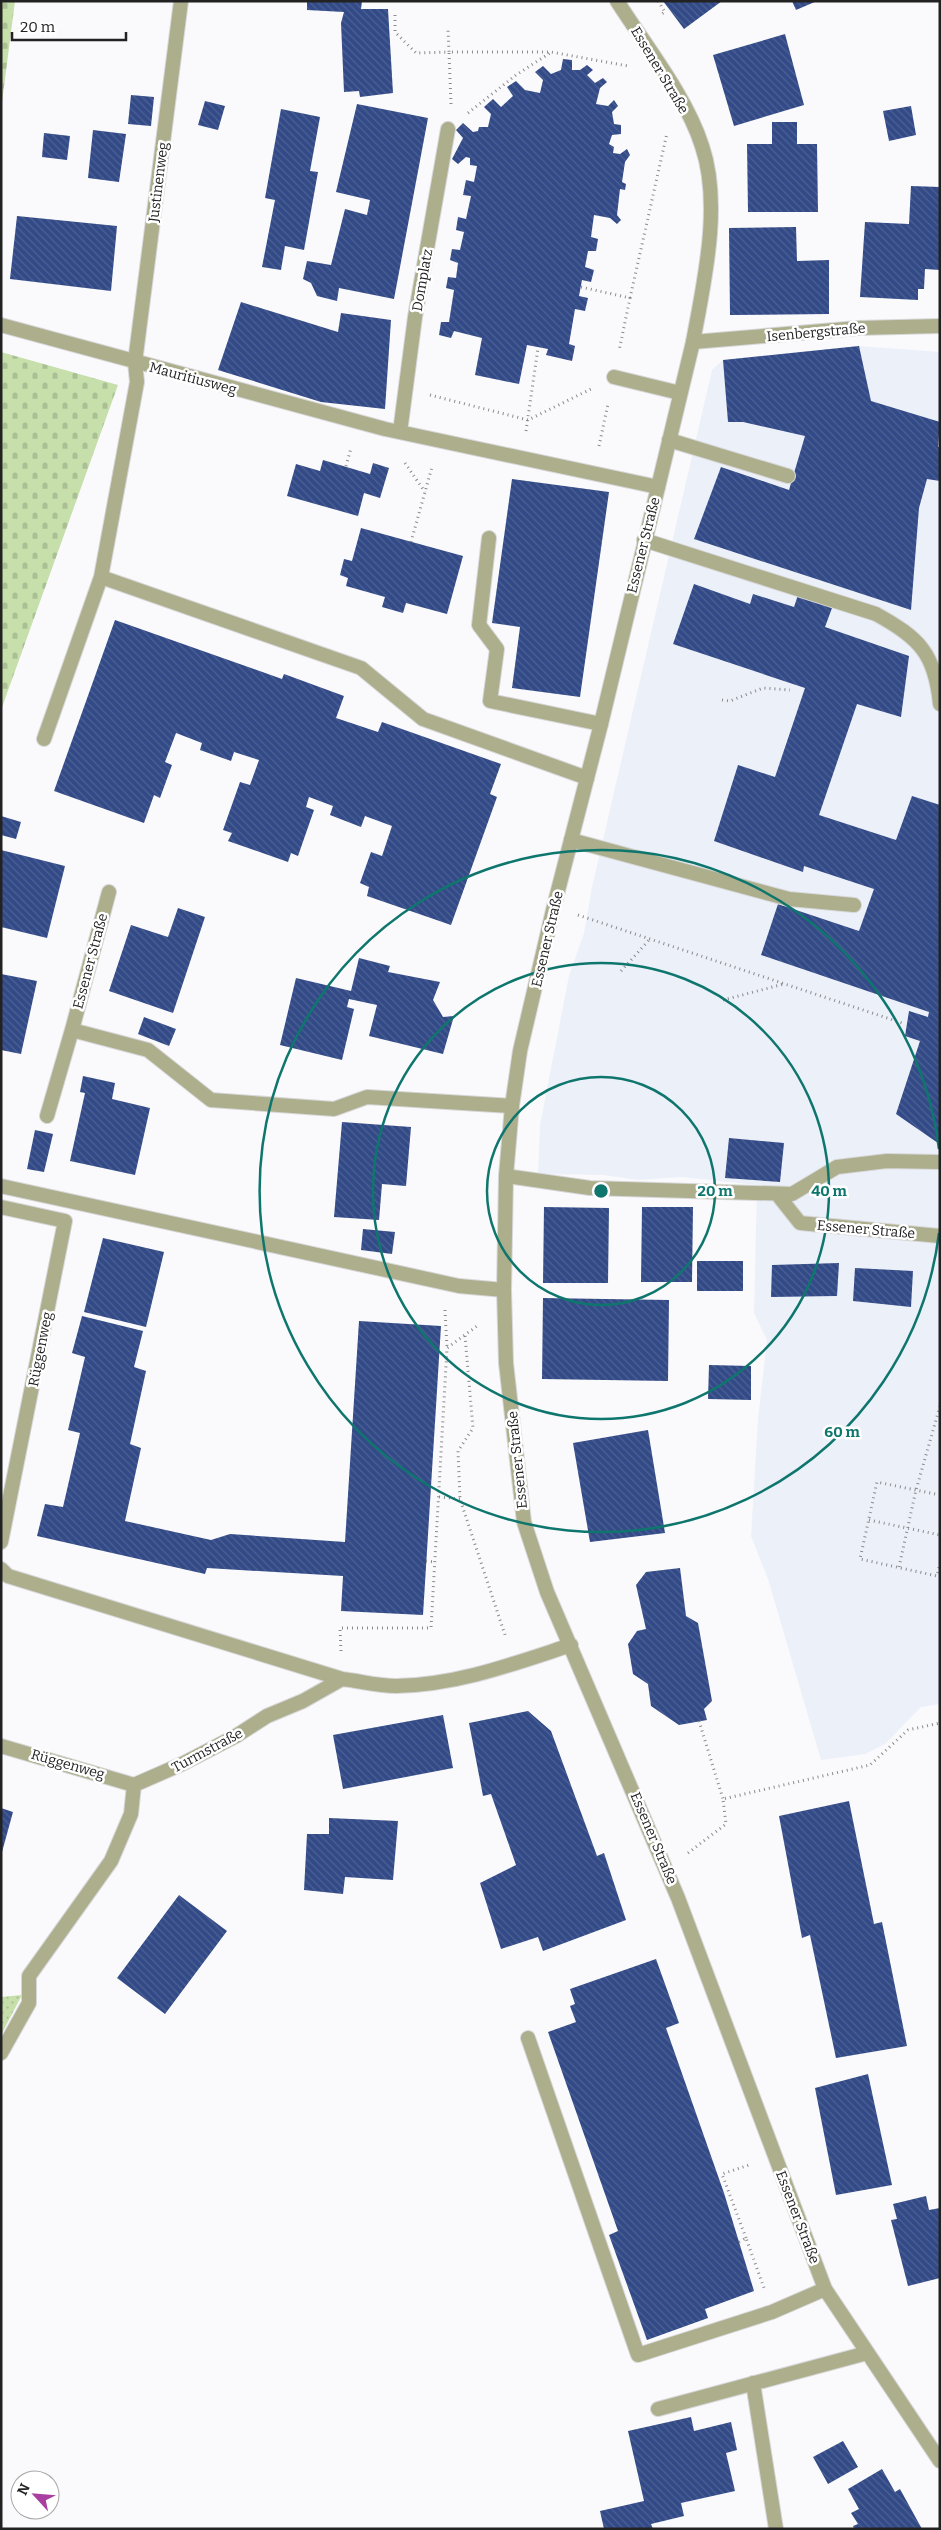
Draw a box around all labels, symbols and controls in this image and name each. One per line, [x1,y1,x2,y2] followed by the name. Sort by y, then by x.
[12,10,126,42] scale bar
[20,18,56,36] text: 20 m
[627,24,692,117] street label: Essener Straße
[145,141,172,224] street label: Justinenweg
[409,247,436,313] street label: Domplatz
[766,320,866,345] street label: Isenbergstraße
[147,359,238,398] street label: Mauritiusweg
[623,495,664,595] street label: Essener Straße
[528,889,567,989] street label: Essener Straße
[70,911,111,1011] street label: Essener Straße
[592,1182,610,1200] centre of rings
[698,1182,733,1200] text: 20 m
[811,1182,848,1200] text: 40 m
[816,1217,916,1242] street label: Essener Straße
[25,1310,56,1388] street label: Rüggenweg
[504,1410,531,1510] street label: Essener Straße
[824,1423,860,1441] text: 60 m
[169,1725,246,1776] street label: Turmstraße
[29,1746,107,1783] street label: Rüggenweg
[627,1790,681,1887] street label: Essener Straße
[772,2168,823,2266] street label: Essener Straße
[10,2470,60,2520] north arrow
[14,2481,34,2498] text: N

